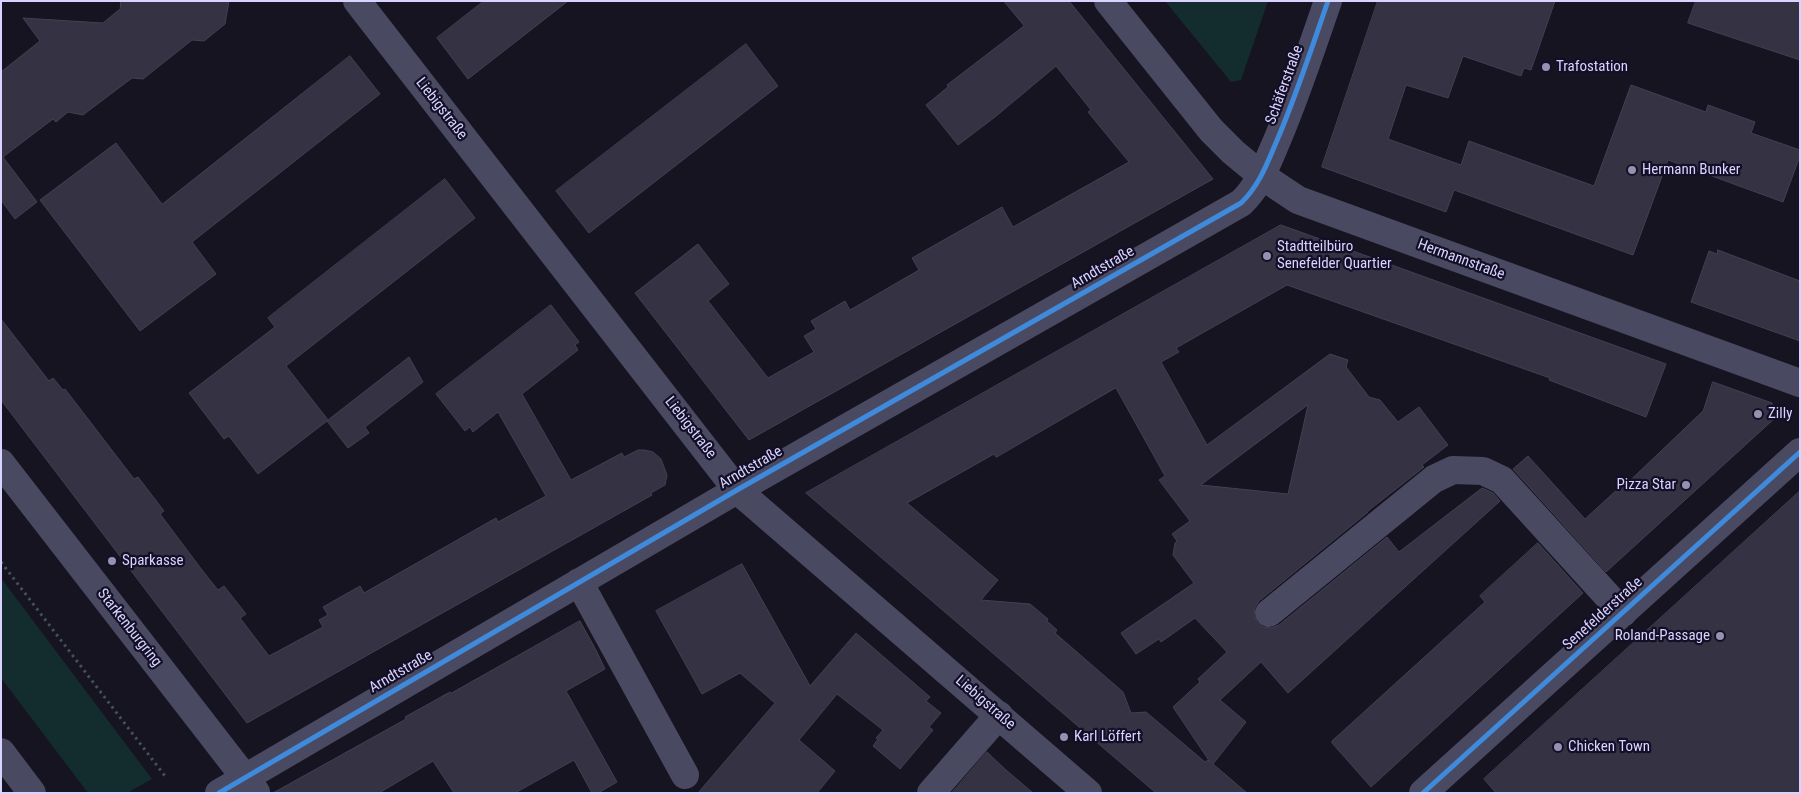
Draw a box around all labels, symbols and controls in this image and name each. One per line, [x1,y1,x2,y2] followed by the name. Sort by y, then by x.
[1262,43,1308,127] street label: Schäferstraße
[1556,58,1628,76] place label: Trafostation
[1540,61,1552,73] marker: Trafostation
[411,75,471,143] street label: Liebigstraße
[1642,161,1740,179] place label: Hermann Bunker
[1626,164,1638,176] marker: Hermann Bunker
[1415,236,1507,284] street label: Hermannstraße
[1277,238,1392,273] place label: Stadtteilbüro Senefelder Quartier
[1068,243,1138,293] street label: Arndtstraße
[1261,250,1273,262] marker: Stadtteilbüro Senefelder Quartier
[660,394,720,462] street label: Liebigstraße
[1768,405,1792,423] place label: Zilly
[1752,408,1764,420] marker: Zilly
[716,443,786,493] street label: Arndtstraße
[1616,476,1676,494] place label: Pizza Star
[1680,479,1692,491] marker: Pizza Star
[122,552,184,570] place label: Sparkasse
[106,555,118,567] marker: Sparkasse
[1560,574,1646,654] street label: Senefelderstraße
[93,585,165,671] street label: Starkenburgring
[1615,627,1710,645] place label: Roland-Passage
[1714,630,1726,642] marker: Roland-Passage
[366,647,436,697] street label: Arndtstraße
[951,672,1019,734] street label: Liebigstraße
[1074,728,1141,746] place label: Karl Löffert
[1058,731,1070,743] marker: Karl Löffert
[1568,738,1650,756] place label: Chicken Town
[1552,741,1564,753] marker: Chicken Town

